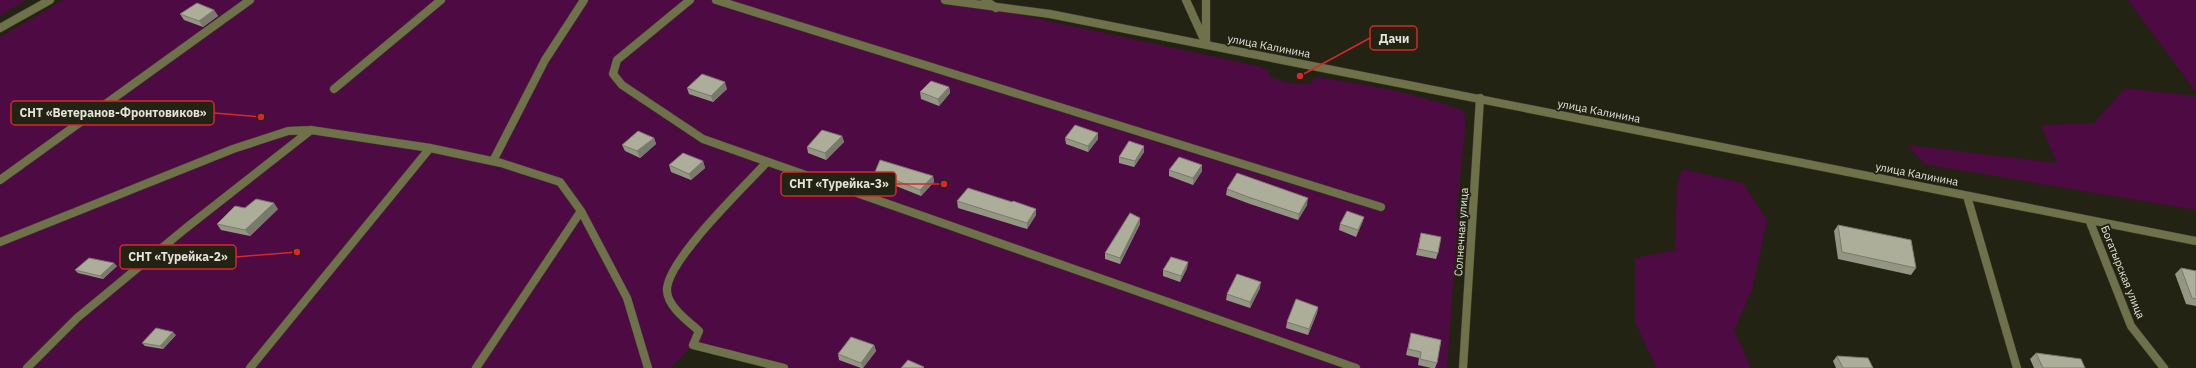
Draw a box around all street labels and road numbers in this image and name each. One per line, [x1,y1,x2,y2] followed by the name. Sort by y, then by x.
[1226,31,1312,61] street label: улица Калинина
[1556,96,1642,126] street label: улица Калинина
[1874,159,1960,189] street label: улица Калинина
[1451,187,1471,277] street label: Солнечная улица
[2098,223,2148,321] street label: Богатырская улица

